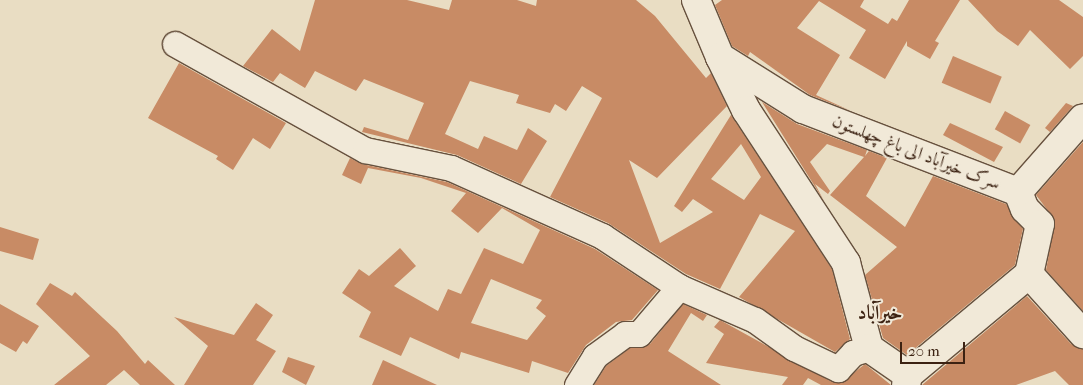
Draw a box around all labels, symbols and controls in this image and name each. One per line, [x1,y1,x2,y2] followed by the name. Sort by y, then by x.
[829,111,1003,195] street label: سرک خیرآباد الی باغ چهلستون
[858,300,902,324] district label: خیرآباد
[903,332,968,364] scale bar
[908,342,940,360] text: 20 m

